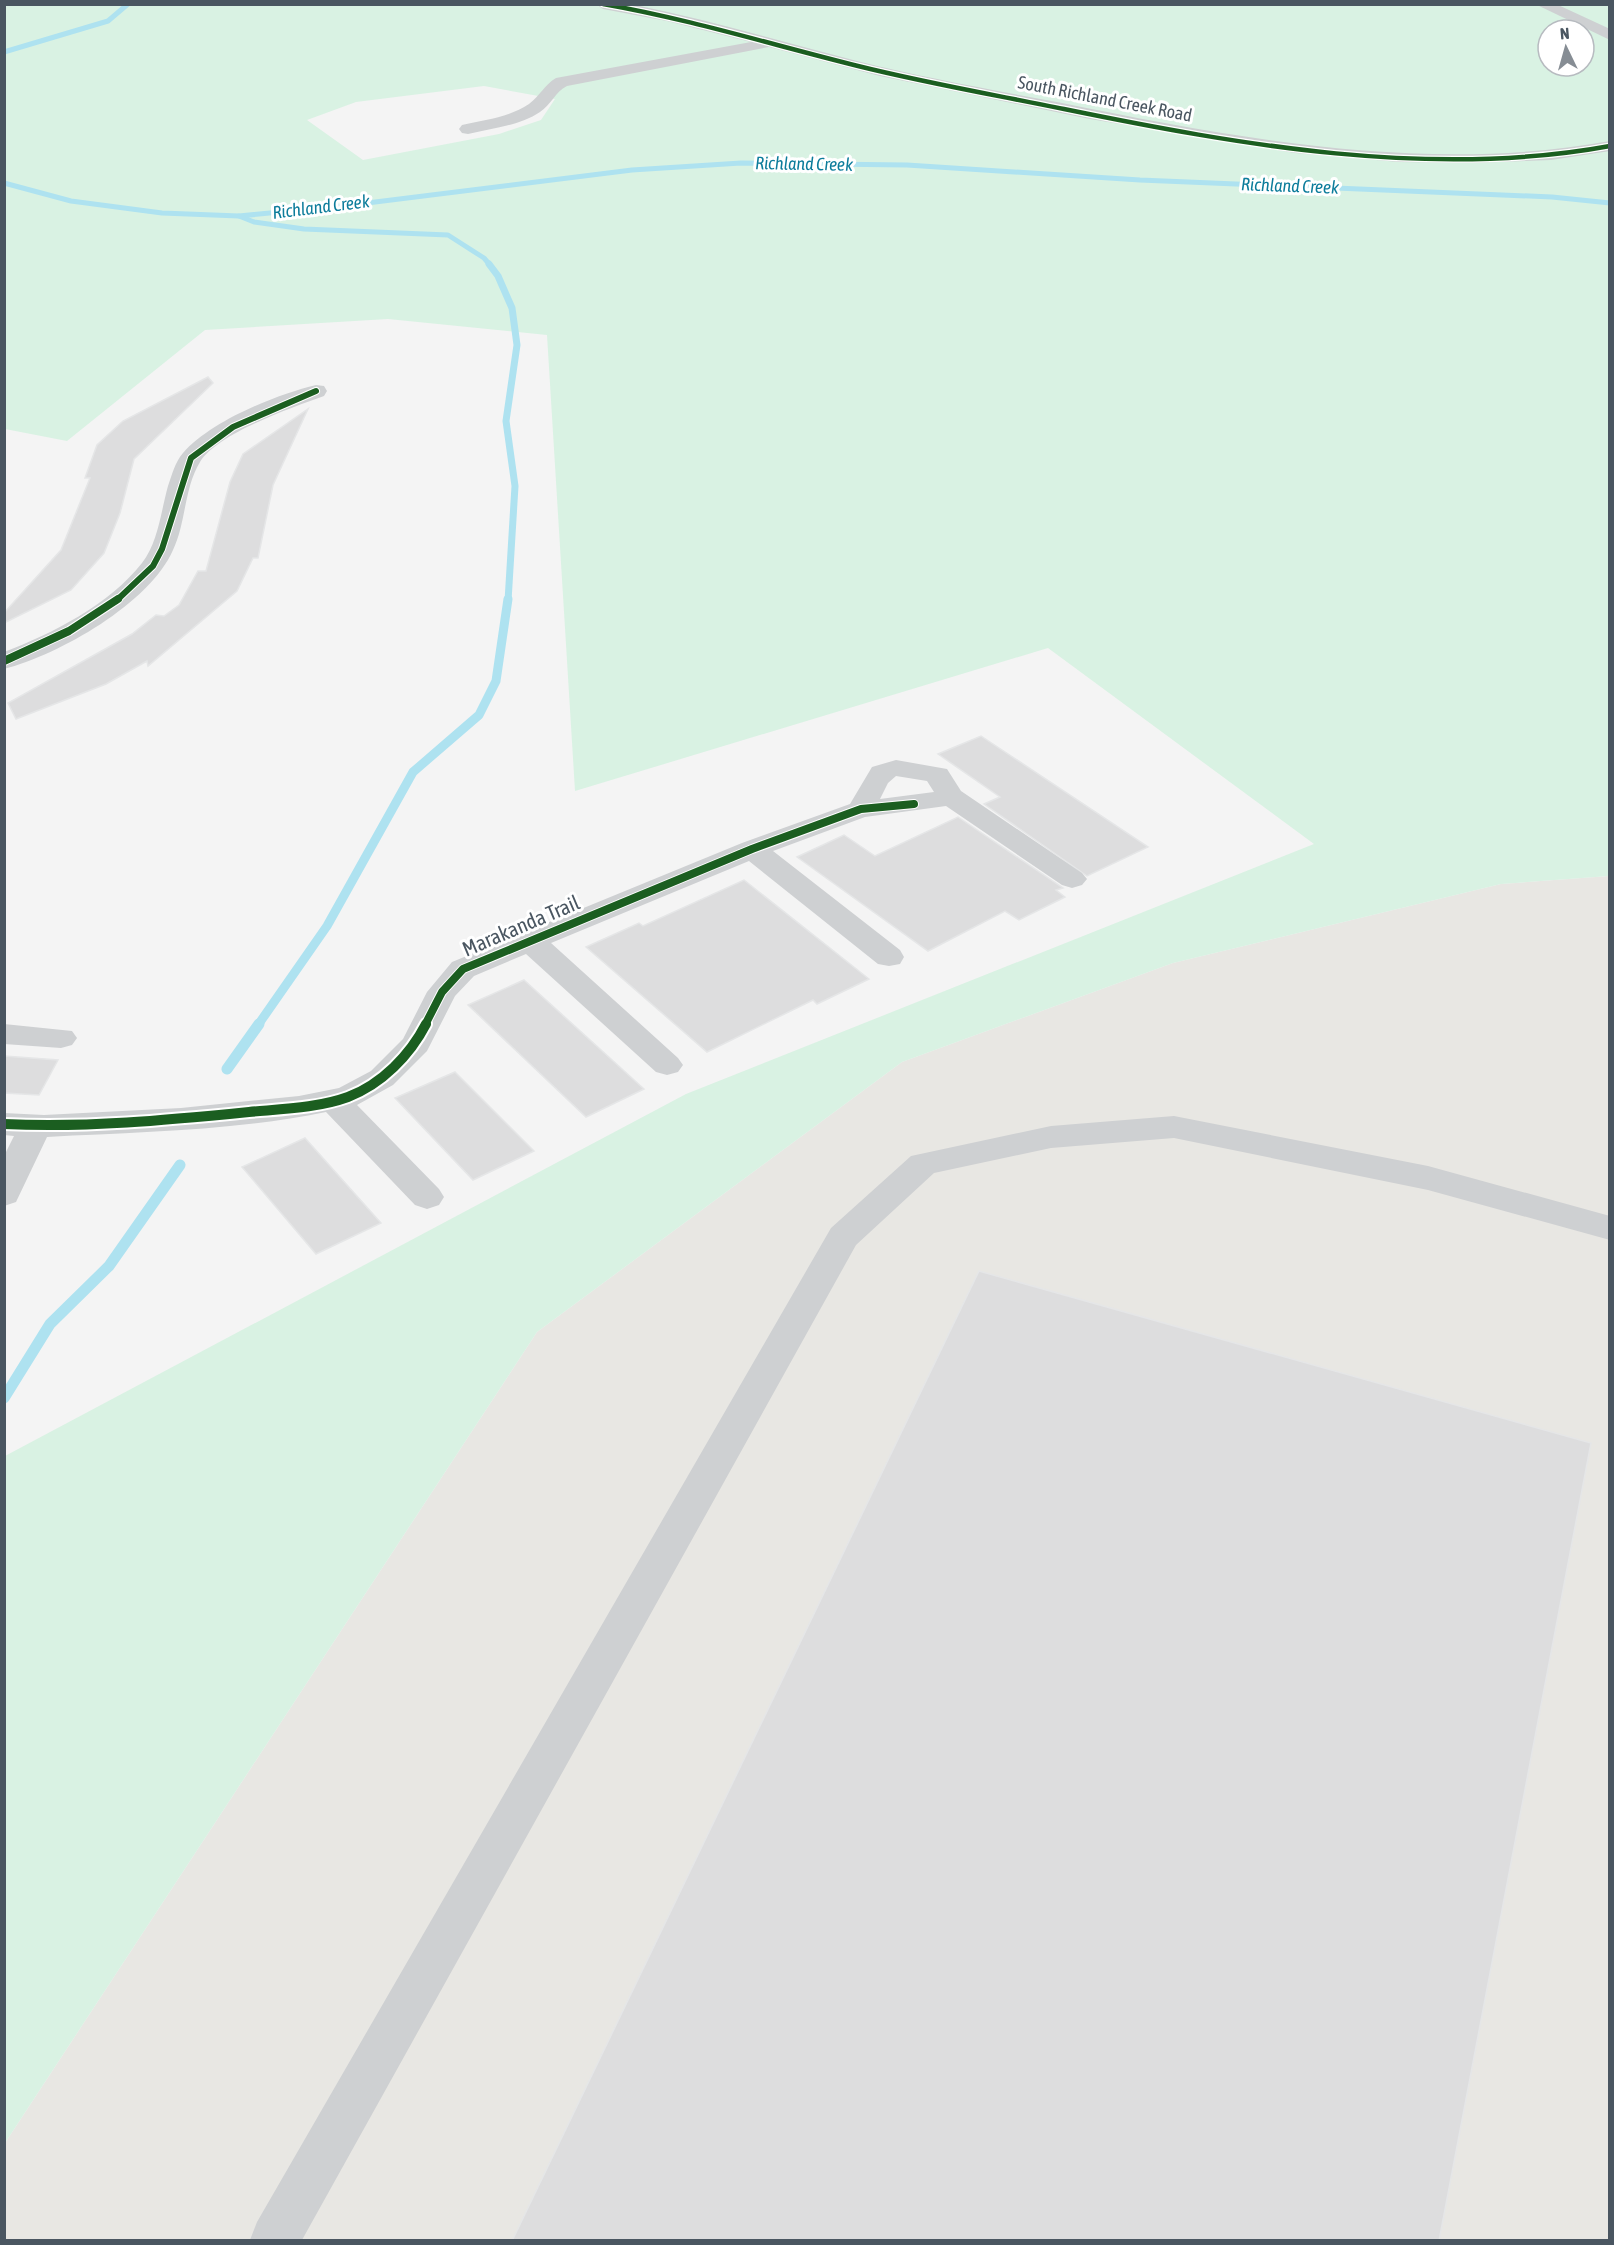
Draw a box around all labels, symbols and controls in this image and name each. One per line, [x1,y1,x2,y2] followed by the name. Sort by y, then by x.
[1536,18,1596,78] north arrow
[1559,24,1570,42] text: N
[1016,71,1194,126] street label: South Richland Creek Road
[755,152,854,175] water label: Richland Creek
[1241,173,1340,198] water label: Richland Creek
[271,190,372,223] water label: Richland Creek
[458,889,583,961] street label: Marakanda Trail

